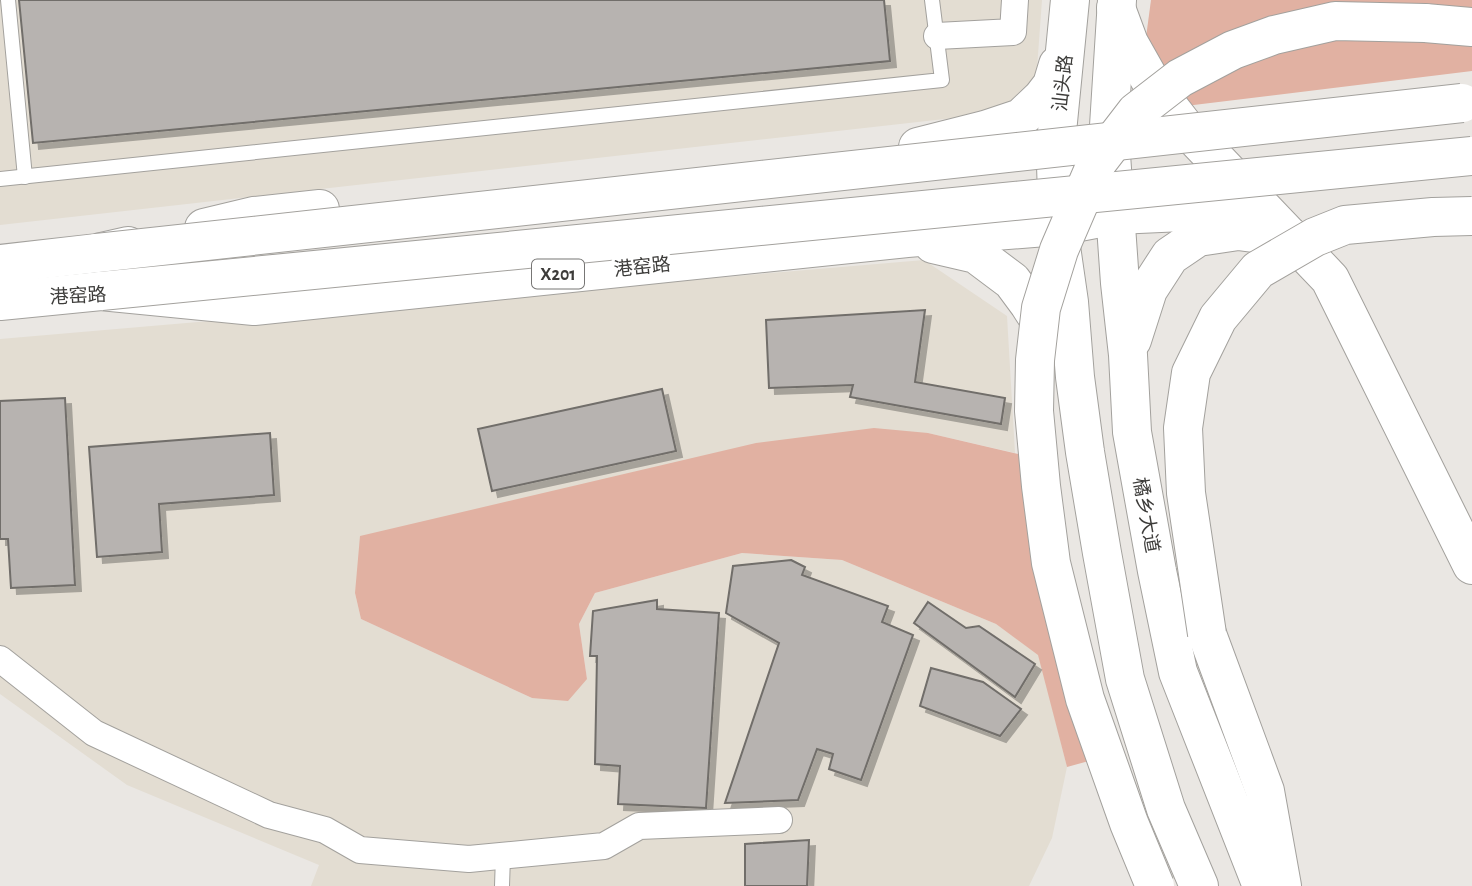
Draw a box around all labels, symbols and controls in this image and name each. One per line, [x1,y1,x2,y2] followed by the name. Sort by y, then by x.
[1050,54,1076,113] street label: 汕头路
[613,253,672,280] street label: 港窑路
[532,260,584,288] road number: X201
[49,284,107,307] street label: 港窑路
[1130,476,1162,554] street label: 橘乡大道

